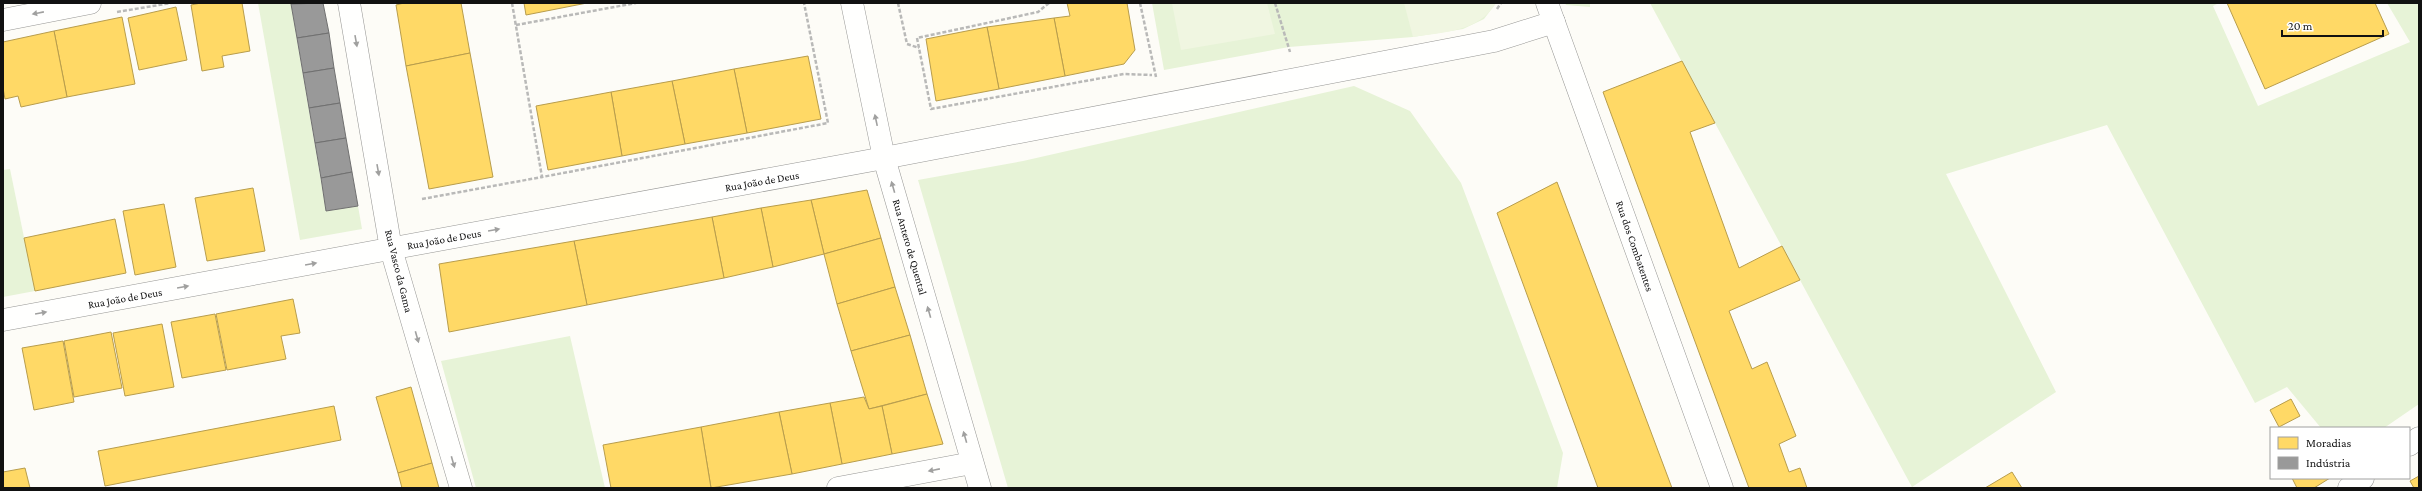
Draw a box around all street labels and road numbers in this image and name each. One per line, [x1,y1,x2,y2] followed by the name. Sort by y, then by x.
[724,169,800,194] street label: Rua João de Deus
[891,198,929,296] street label: Rua Antero de Quental
[1614,199,1656,293] street label: Rua dos Combatentes
[406,227,482,252] street label: Rua João de Deus
[383,228,415,314] street label: Rua Vasco da Gama
[87,286,163,311] street label: Rua João de Deus

